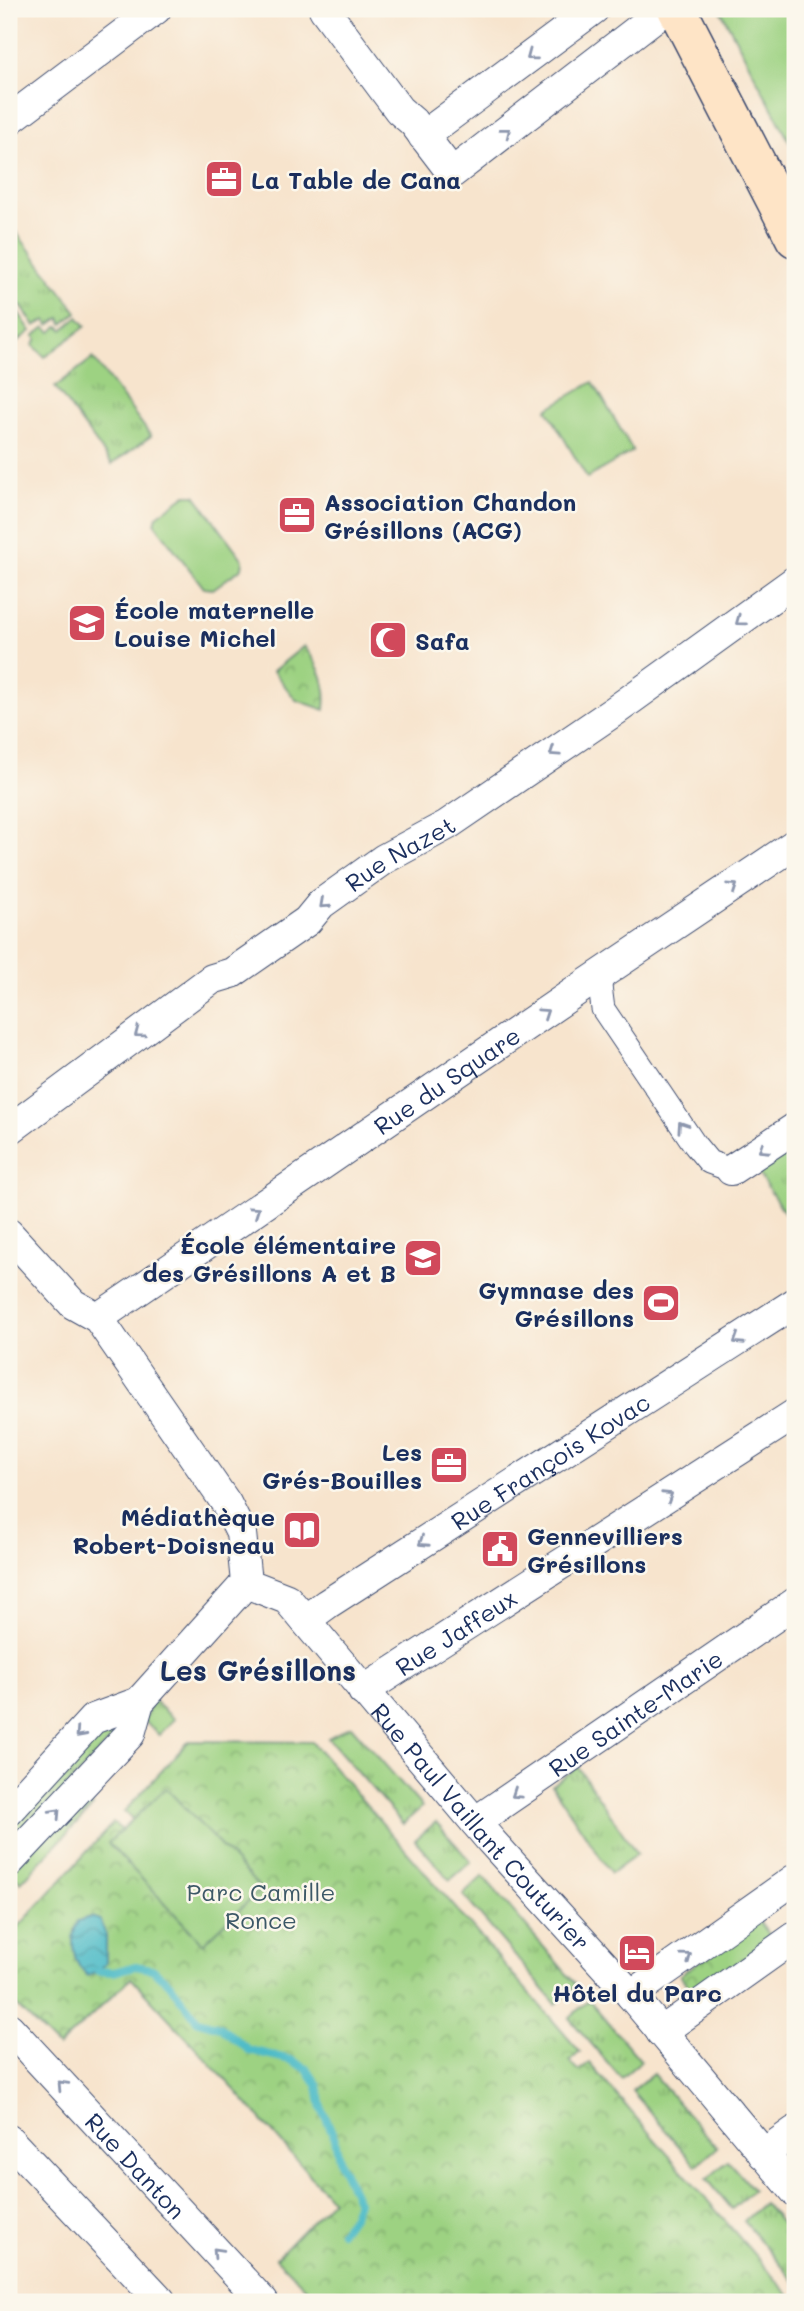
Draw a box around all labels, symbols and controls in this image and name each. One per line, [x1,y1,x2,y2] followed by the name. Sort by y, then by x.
[526,47,539,60] one-way arrow
[498,127,510,140] one-way arrow
[203,158,245,200] office icon: La Table de Cana
[251,164,461,195] place label: La Table de Cana
[324,486,576,545] place label: Association Chandon Grésillons (ACG)
[276,494,318,536] office icon: Association Chandon Grésillons (ACG)
[114,594,314,653] place label: École maternelle Louise Michel
[66,602,108,644] school or university icon: École maternelle Louise Michel
[735,613,748,625] one-way arrow
[367,619,409,661] mosque icon: Safa
[415,625,470,656] place label: Safa
[549,744,562,756] one-way arrow
[338,809,461,898] street label: Rue Nazet
[726,882,739,895] one-way arrow
[319,896,332,908] one-way arrow
[536,1009,549,1021] one-way arrow
[367,1019,526,1141] street label: Rue du Square
[134,1025,147,1037] one-way arrow
[678,1121,690,1134] one-way arrow
[758,1140,771,1153] one-way arrow
[247,1207,260,1219] one-way arrow
[143,1229,396,1288] place label: École élémentaire des Grésillons A et B
[402,1237,444,1279] school or university icon: École élémentaire des Grésillons A et B
[478,1274,634,1333] place label: Gymnase des Grésillons
[640,1282,682,1324] sports icon: Gymnase des Grésillons
[733,1331,746,1344] one-way arrow
[444,1385,655,1536] street label: Rue François Kovac
[262,1436,422,1495] place label: Les Grés-Bouilles
[428,1444,470,1486] office icon: Les Grés-Bouilles
[661,1491,674,1504] one-way arrow
[72,1501,275,1560] place label: Médiathèque Robert-Doisneau
[281,1509,323,1551] library icon: Médiathèque Robert-Doisneau
[527,1520,683,1579] place label: Gennevilliers Grésillons
[479,1528,521,1570] public building icon: Gennevilliers Grésillons
[417,1534,430,1547] one-way arrow
[389,1581,522,1682] street label: Rue Jaffeux
[542,1642,728,1783] street label: Rue Sainte-Marie
[160,1652,356,1688] district label: Les Grésillons
[365,1696,598,1956] street label: Rue Paul Vaillant Couturier
[76,1725,88,1738] one-way arrow
[511,1786,524,1798] one-way arrow
[47,1808,60,1821] one-way arrow
[187,1876,335,1935] park label: Parc Camille Ronce
[616,1932,658,1974] hotel icon: Hôtel du Parc
[679,1953,692,1965] one-way arrow
[552,1977,722,2008] place label: Hôtel du Parc
[58,2080,70,2093] one-way arrow
[79,2105,193,2225] street label: Rue Danton
[212,2247,225,2260] one-way arrow

